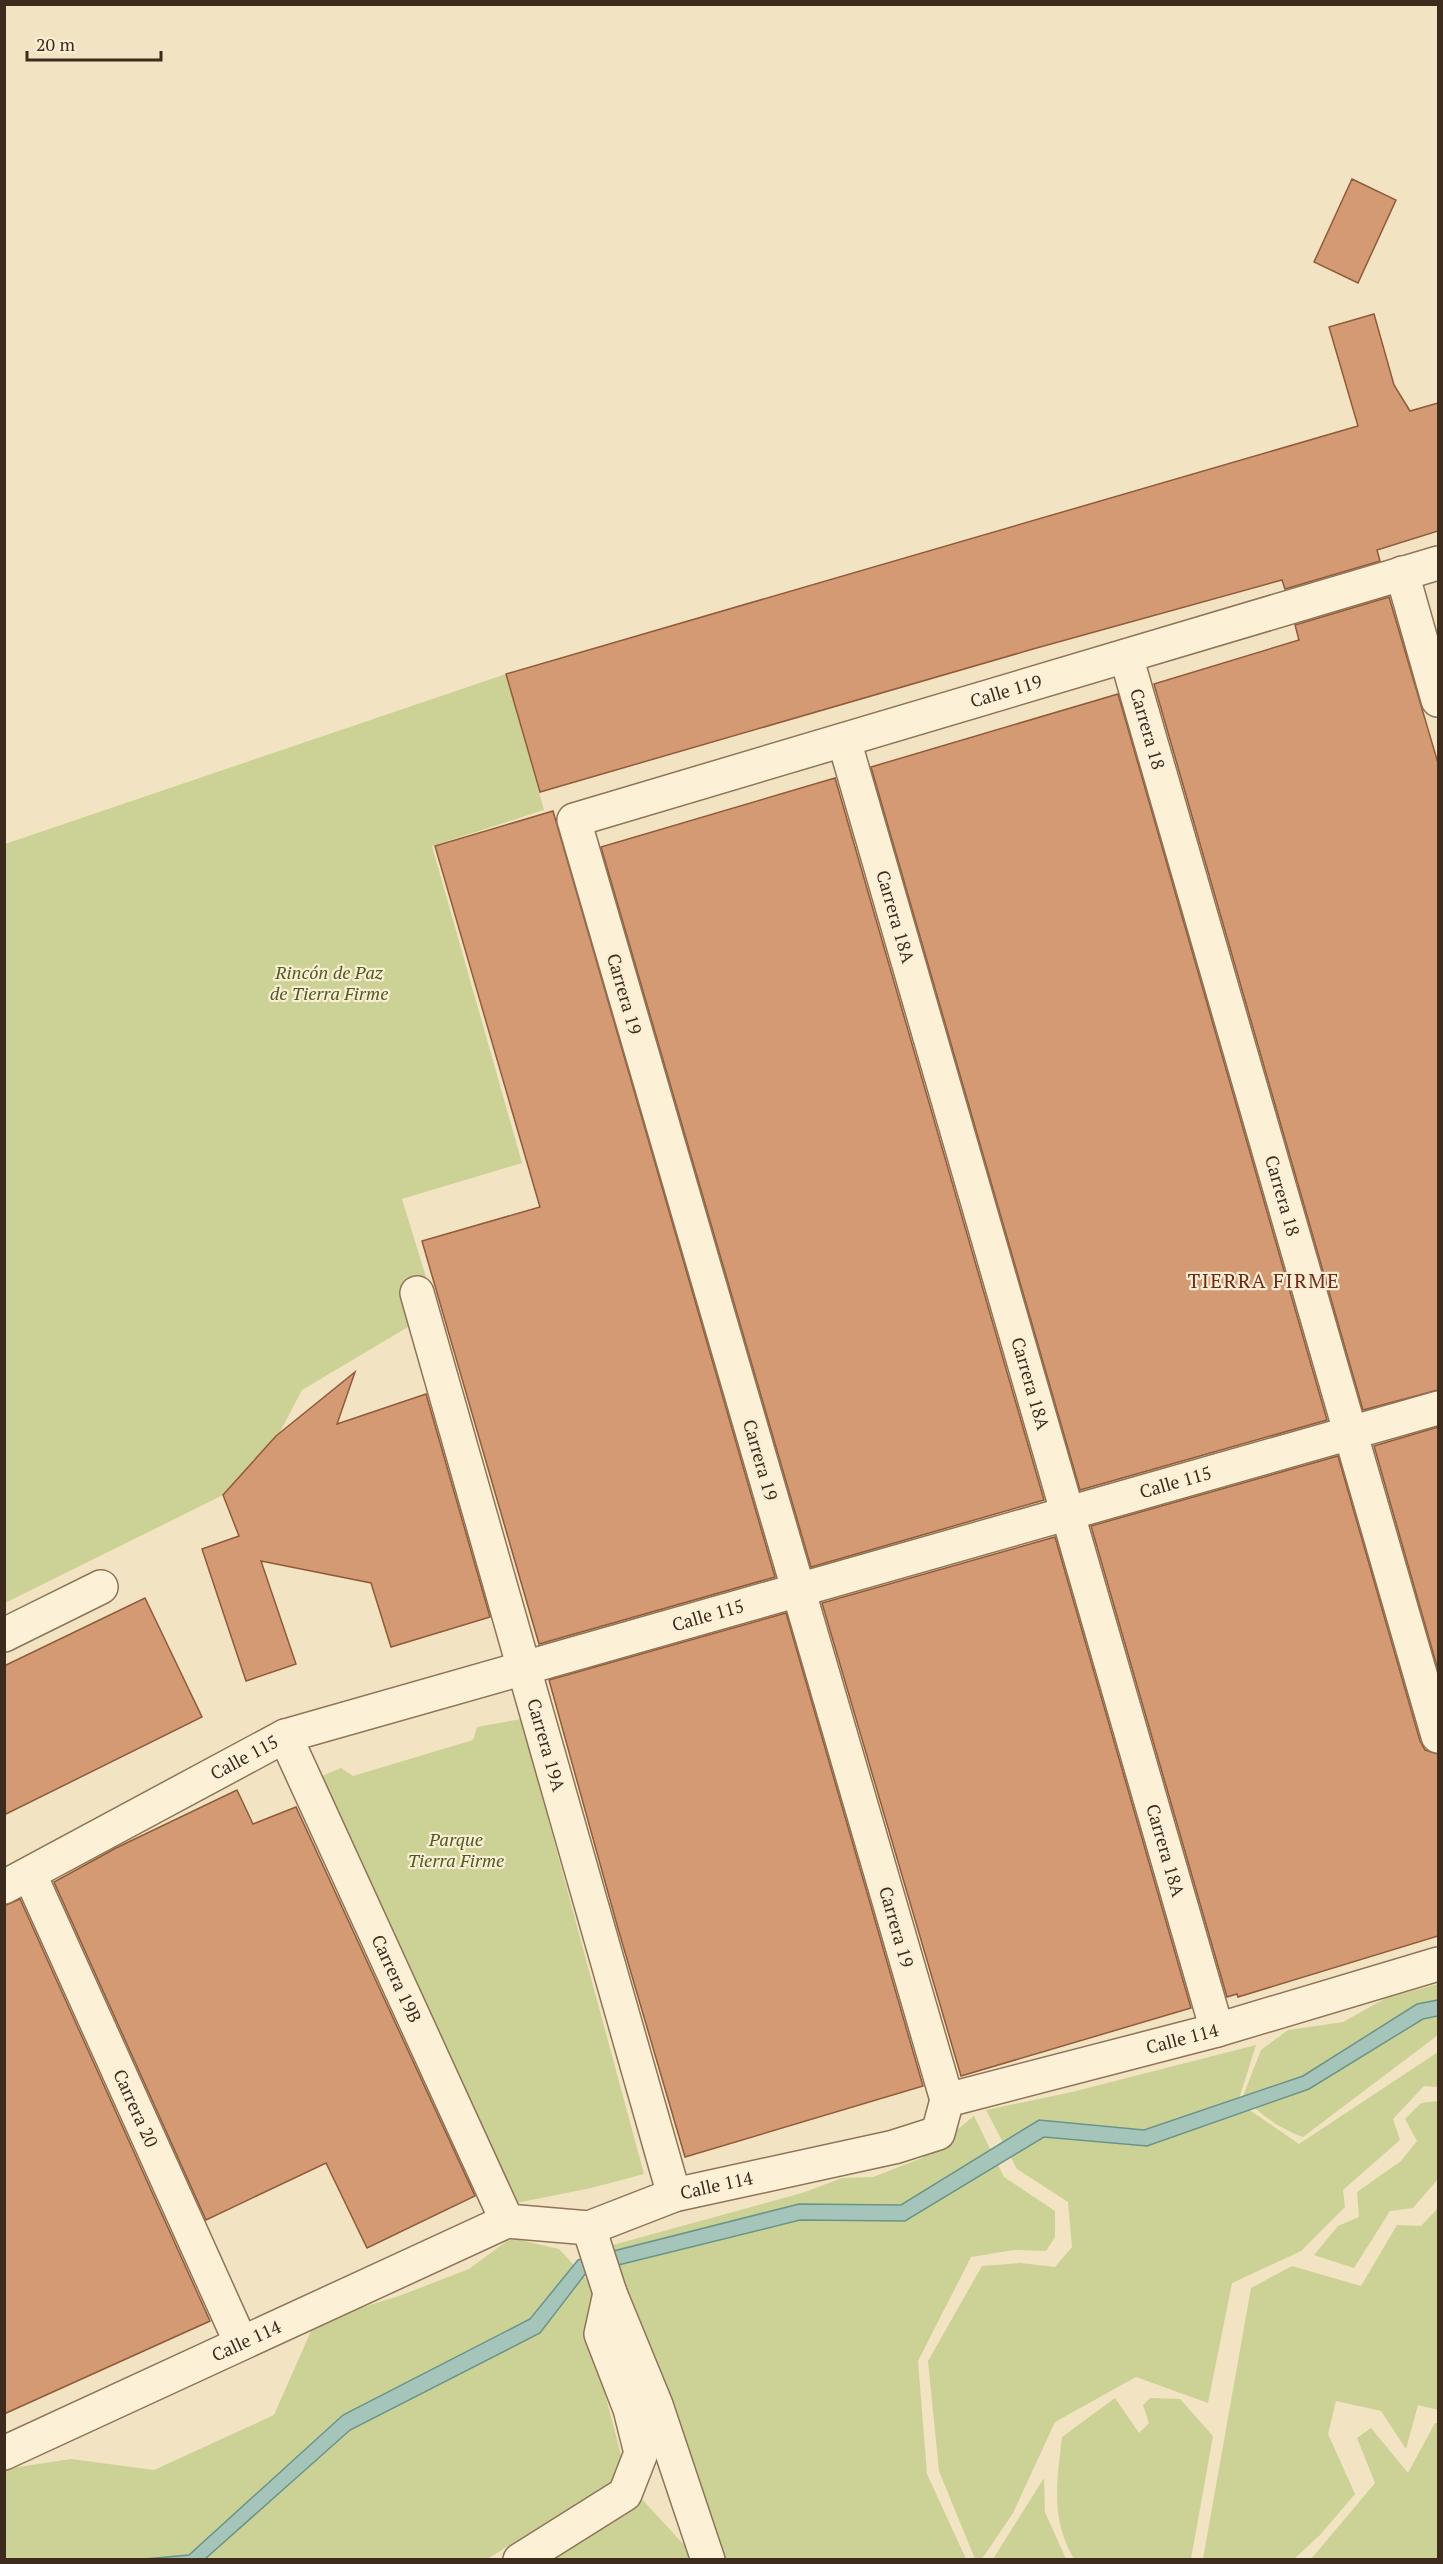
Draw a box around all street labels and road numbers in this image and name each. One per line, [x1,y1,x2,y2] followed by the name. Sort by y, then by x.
[967,669,1045,713] street label: Calle 119
[1125,685,1171,772] street label: Carrera 18
[871,867,921,966] street label: Carrera 18A
[602,950,648,1037] street label: Carrera 19
[1260,1152,1306,1239] street label: Carrera 18
[1006,1334,1056,1433] street label: Carrera 18A
[738,1416,784,1503] street label: Carrera 19
[1137,1460,1214,1503] street label: Calle 115
[669,1593,747,1636] street label: Calle 115
[522,1696,572,1795] street label: Carrera 19A
[206,1729,282,1785] street label: Calle 115
[1141,1801,1191,1900] street label: Carrera 18A
[874,1883,920,1970] street label: Carrera 19
[367,1931,428,2026] street label: Carrera 19B
[1143,2017,1221,2059] street label: Calle 114
[108,2065,164,2151] street label: Carrera 20
[678,2165,755,2204] street label: Calle 114
[208,2314,285,2367] street label: Calle 114

